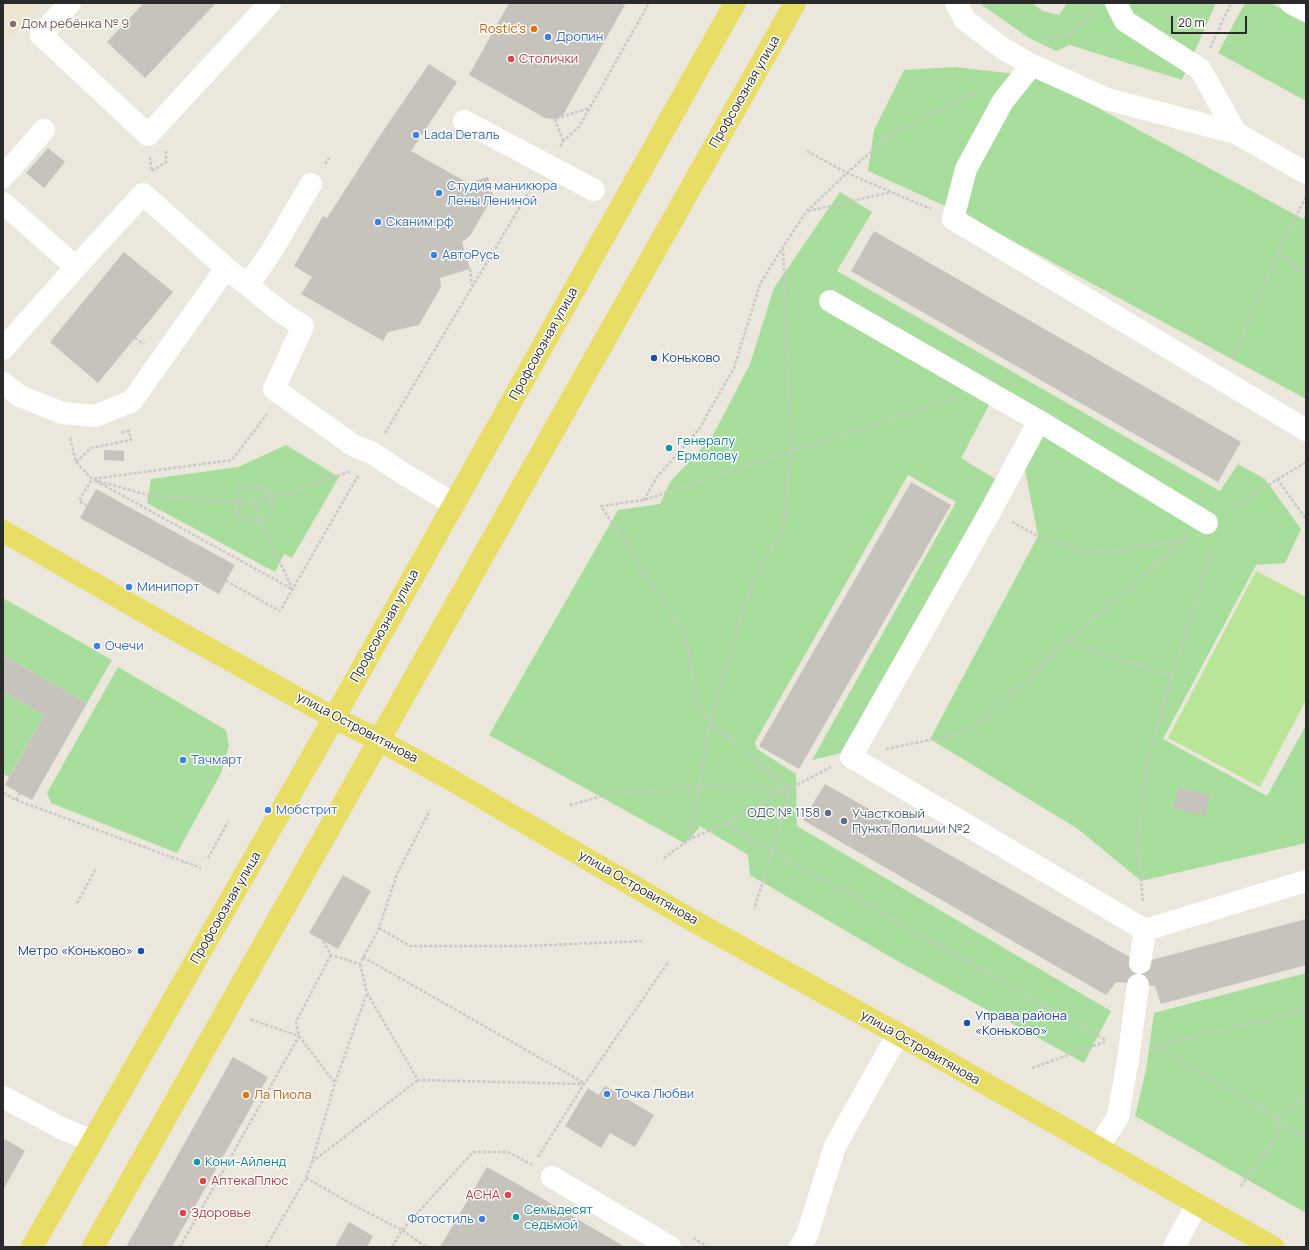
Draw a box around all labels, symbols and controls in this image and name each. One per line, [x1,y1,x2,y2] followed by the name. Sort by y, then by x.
[1173,8,1249,34] scale bar
[1178,14,1205,31] text: 20 m
[21,16,129,32] place label: Дом ребёнка № 9
[8,19,18,29] marker: Дом ребёнка № 9
[480,21,526,37] place label: Rostic's
[529,24,539,34] marker: Rostic's
[556,29,603,45] place label: Дропин
[543,32,553,42] marker: Дропин
[707,33,783,151] street label: Профсоюзная улица
[519,51,578,67] place label: Столички
[506,54,516,64] marker: Столички
[424,127,500,143] place label: Lada Dеталь
[411,130,421,140] marker: Lada Dеталь
[447,178,557,209] place label: Студия маникюра Лены Лениной
[434,188,444,198] marker: Студия маникюра Лены Лениной
[386,214,453,230] place label: Сканим.рф
[373,217,383,227] marker: Сканим.рф
[442,247,500,263] place label: АвтоРусь
[429,250,439,260] marker: АвтоРусь
[506,285,582,403] street label: Профсоюзная улица
[662,350,720,366] place label: Коньково
[649,353,659,363] marker: Коньково
[677,433,738,464] place label: генералу Ермолову
[664,443,674,453] marker: генералу Ермолову
[347,567,423,685] street label: Профсоюзная улица
[137,579,200,595] place label: Минипорт
[124,582,134,592] marker: Минипорт
[105,638,144,654] place label: Очечи
[92,641,102,651] marker: Очечи
[294,689,420,767] street label: улица Островитянова
[191,752,243,768] place label: Тачмарт
[178,755,188,765] marker: Тачмарт
[276,802,337,818] place label: Мобстрит
[263,805,273,815] marker: Мобстрит
[747,805,820,821] place label: ОДС № 1158
[852,806,970,837] place label: Участковый Пункт Полиции №2
[823,808,833,818] marker: ОДС № 1158
[839,816,849,826] marker: Участковый Пункт Полиции №2
[576,847,700,929] street label: улица Островитянова
[188,849,264,967] street label: Профсоюзная улица
[18,943,133,959] place label: Метро «Коньково»
[136,946,146,956] marker: Метро «Коньково»
[858,1007,982,1089] street label: улица Островитянова
[975,1008,1067,1039] place label: Управа района «Коньково»
[962,1018,972,1028] marker: Управа района «Коньково»
[615,1086,694,1102] place label: Точка Любви
[254,1087,312,1103] place label: Ла Пиола
[602,1089,612,1099] marker: Точка Любви
[241,1090,251,1100] marker: Ла Пиола
[205,1154,286,1170] place label: Кони-Айленд
[192,1157,202,1167] marker: Кони-Айленд
[211,1173,288,1189] place label: АптекаПлюс
[198,1176,208,1186] marker: АптекаПлюс
[466,1187,500,1203] place label: АСНА
[503,1190,513,1200] marker: АСНА
[524,1202,593,1233] place label: Семьдесят седьмой
[191,1205,251,1221] place label: Здоровье
[178,1208,188,1218] marker: Здоровье
[408,1211,474,1227] place label: Фотостиль
[511,1212,521,1222] marker: Семьдесят седьмой
[477,1214,487,1224] marker: Фотостиль

